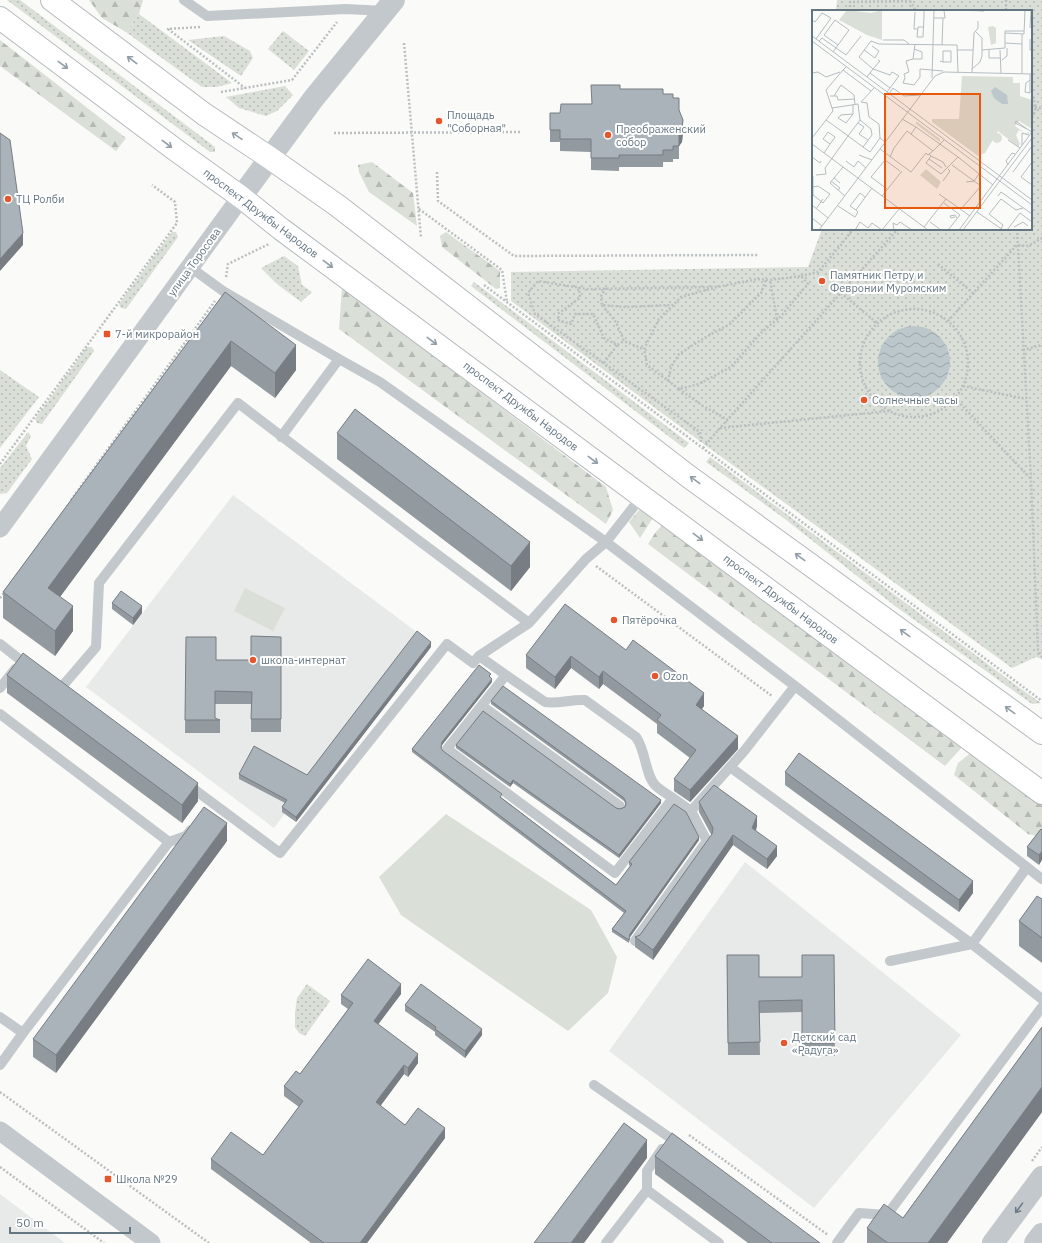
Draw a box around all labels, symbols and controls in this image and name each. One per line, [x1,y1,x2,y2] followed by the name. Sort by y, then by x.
[812,10,1032,230] inset map
[127,56,138,64] one-way arrow
[57,61,68,70] one-way arrow
[447,108,506,135] place label: Площадь "Соборная"
[434,116,444,126] marker: Площадь "Соборная"
[616,122,706,149] place label: Преображенский собор
[603,130,613,140] marker: Преображенский собор
[232,132,243,140] one-way arrow
[161,139,172,148] one-way arrow
[201,165,321,261] street label: проспект Дружбы Народов
[16,192,64,206] place label: ТЦ Ролби
[3,194,13,204] marker: ТЦ Ролби
[165,225,224,299] street label: улица Торосова
[322,259,333,268] one-way arrow
[830,268,946,295] place label: Памятник Петру и Февронии Муромским
[817,276,827,286] marker: Памятник Петру и Февронии Муромским
[115,327,199,341] place label: 7-й микрорайон
[102,329,112,339] marker: 7-й микрорайон
[427,337,438,345] one-way arrow
[461,358,581,454] street label: проспект Дружбы Народов
[872,393,958,407] place label: Солнечные часы
[859,395,869,405] marker: Солнечные часы
[588,456,599,464] one-way arrow
[690,476,701,485] one-way arrow
[692,533,703,542] one-way arrow
[721,551,841,647] street label: проспект Дружбы Народов
[795,553,806,561] one-way arrow
[622,613,677,627] place label: Пятёрочка
[609,615,619,625] marker: Пятёрочка
[900,629,911,637] one-way arrow
[261,653,346,667] place label: школа-интернат
[248,655,258,665] marker: школа-интернат
[663,669,688,683] place label: Ozon
[650,671,660,681] marker: Ozon
[1005,706,1016,714] one-way arrow
[792,1030,857,1057] place label: Детский сад «Радуга»
[779,1038,789,1048] marker: Детский сад «Радуга»
[116,1172,178,1186] place label: Школа №29
[103,1174,113,1184] marker: Школа №29
[1015,1203,1023,1214] one-way arrow
[10,1209,130,1235] scale bar
[16,1215,44,1230] text: 50 m

